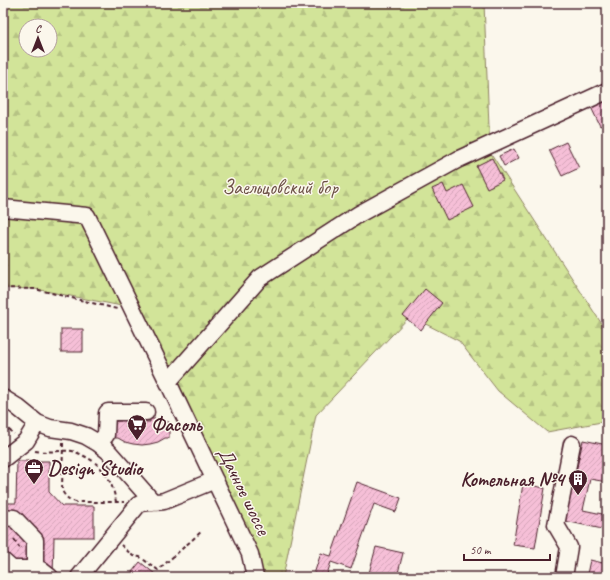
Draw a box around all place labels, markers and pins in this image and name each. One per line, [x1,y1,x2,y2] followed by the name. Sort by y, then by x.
[151,412,203,437] place label: Фасоль
[126,413,148,441] supermarket icon: Фасоль
[48,456,144,481] place label: Design Studio
[23,457,45,485] office icon: Design Studio
[460,467,567,492] place label: Котельная №4
[567,468,589,496] building icon: Котельная №4

